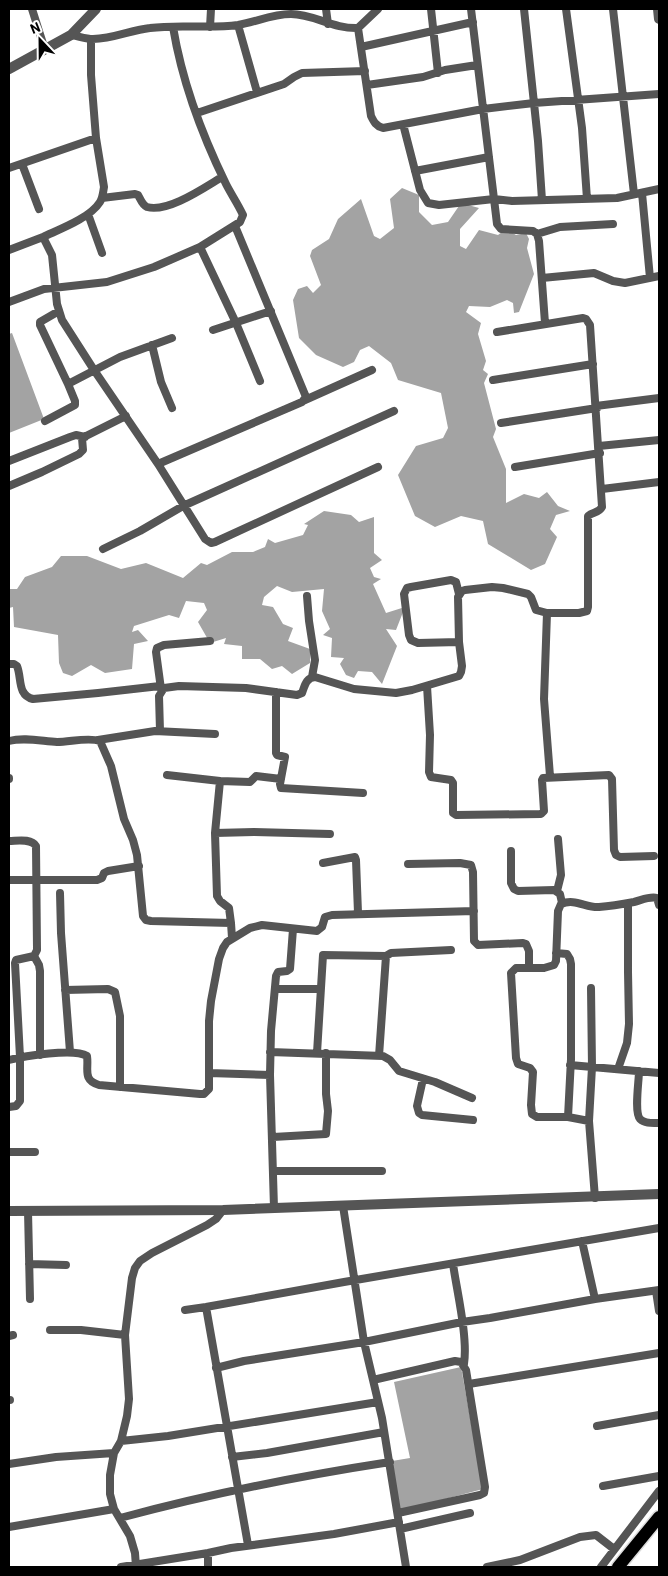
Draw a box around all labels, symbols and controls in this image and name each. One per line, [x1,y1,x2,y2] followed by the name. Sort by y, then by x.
[15,15,65,65] north arrow
[27,18,42,37] text: N

